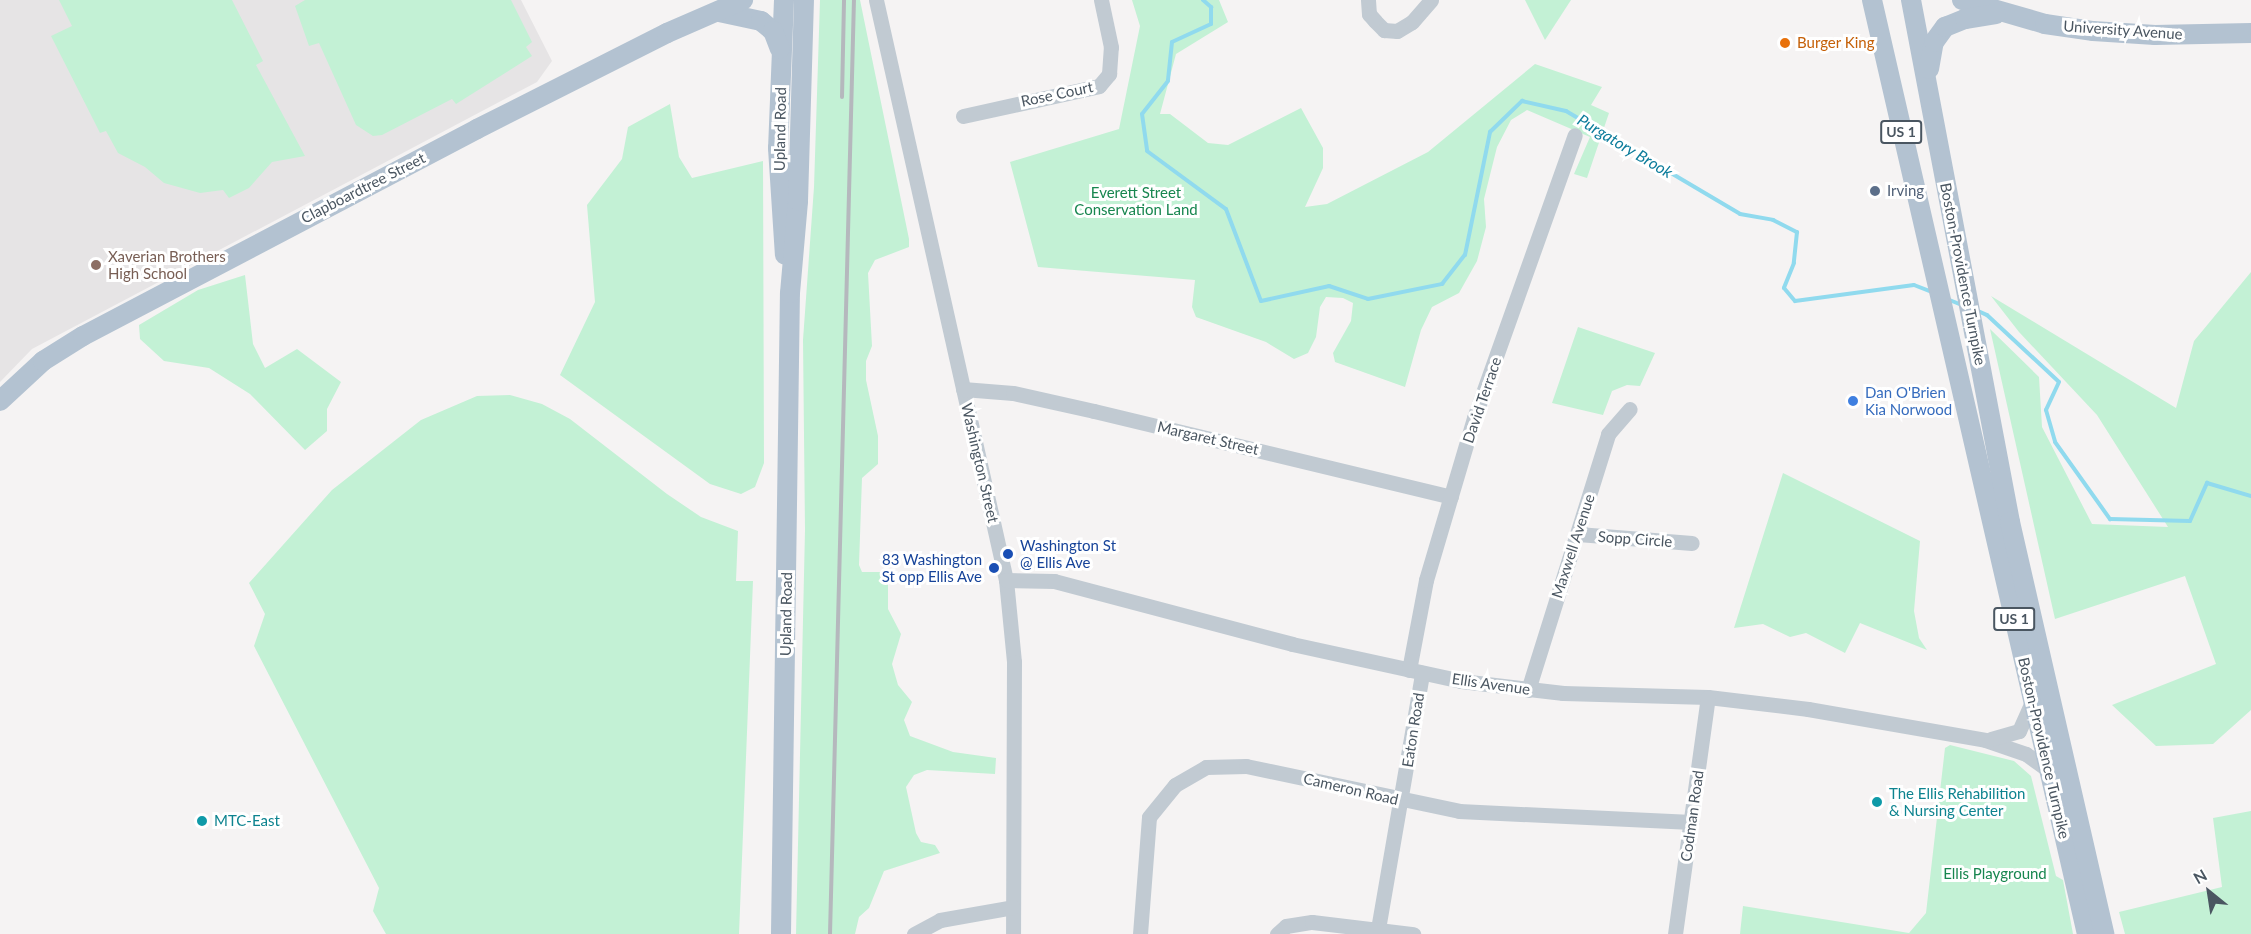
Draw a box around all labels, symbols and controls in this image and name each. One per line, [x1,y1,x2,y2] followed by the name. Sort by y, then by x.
[2062,17,2184,43] street label: University Avenue
[1797,34,1875,52] place label: Burger King
[1778,36,1792,50] marker: Burger King
[1019,78,1095,110] street label: Rose Court
[770,87,790,171] street label: Upland Road
[1574,110,1676,182] water label: Purgatory Brook
[1880,121,1922,143] road number: US 1
[298,149,428,227] street label: Clapboardtree Street
[1936,181,1990,367] street label: Boston-Providence Turnpike
[1887,182,1924,200] place label: Irving
[1074,183,1198,218] park label: Everett Street Conservation Land
[1868,184,1882,198] marker: Irving
[108,247,226,282] place label: Xaverian Brothers High School
[89,258,103,272] marker: Xaverian Brothers High School
[1459,354,1505,446] street label: David Terrace
[1865,383,1952,418] place label: Dan O'Brien Kia Norwood
[1846,394,1860,408] marker: Dan O'Brien Kia Norwood
[957,401,1003,525] street label: Washington Street
[1156,418,1260,458] street label: Margaret Street
[1548,491,1598,601] street label: Maxwell Avenue
[1597,527,1673,551] street label: Sopp Circle
[1020,536,1116,571] place label: Washington St @ Ellis Ave
[1001,547,1015,561] marker: Washington St @ Ellis Ave
[881,550,982,585] place label: 83 Washington St opp Ellis Ave
[987,561,1001,575] marker: 83 Washington St opp Ellis Ave
[776,572,796,656] street label: Upland Road
[1993,608,2035,630] road number: US 1
[2014,655,2074,841] street label: Boston-Providence Turnpike
[1450,670,1532,698] street label: Ellis Avenue
[1398,691,1428,769] street label: Eaton Road
[1302,769,1400,809] street label: Cameron Road
[1677,769,1707,863] street label: Codman Road
[1889,784,2025,819] place label: The Ellis Rehabilition & Nursing Center
[1870,795,1884,809] marker: The Ellis Rehabilition & Nursing Center
[214,812,280,830] place label: MTC-East
[195,814,209,828] marker: MTC-East
[2179,862,2239,922] north arrow
[1943,865,2047,883] park label: Ellis Playground
[2190,865,2210,887] text: N

